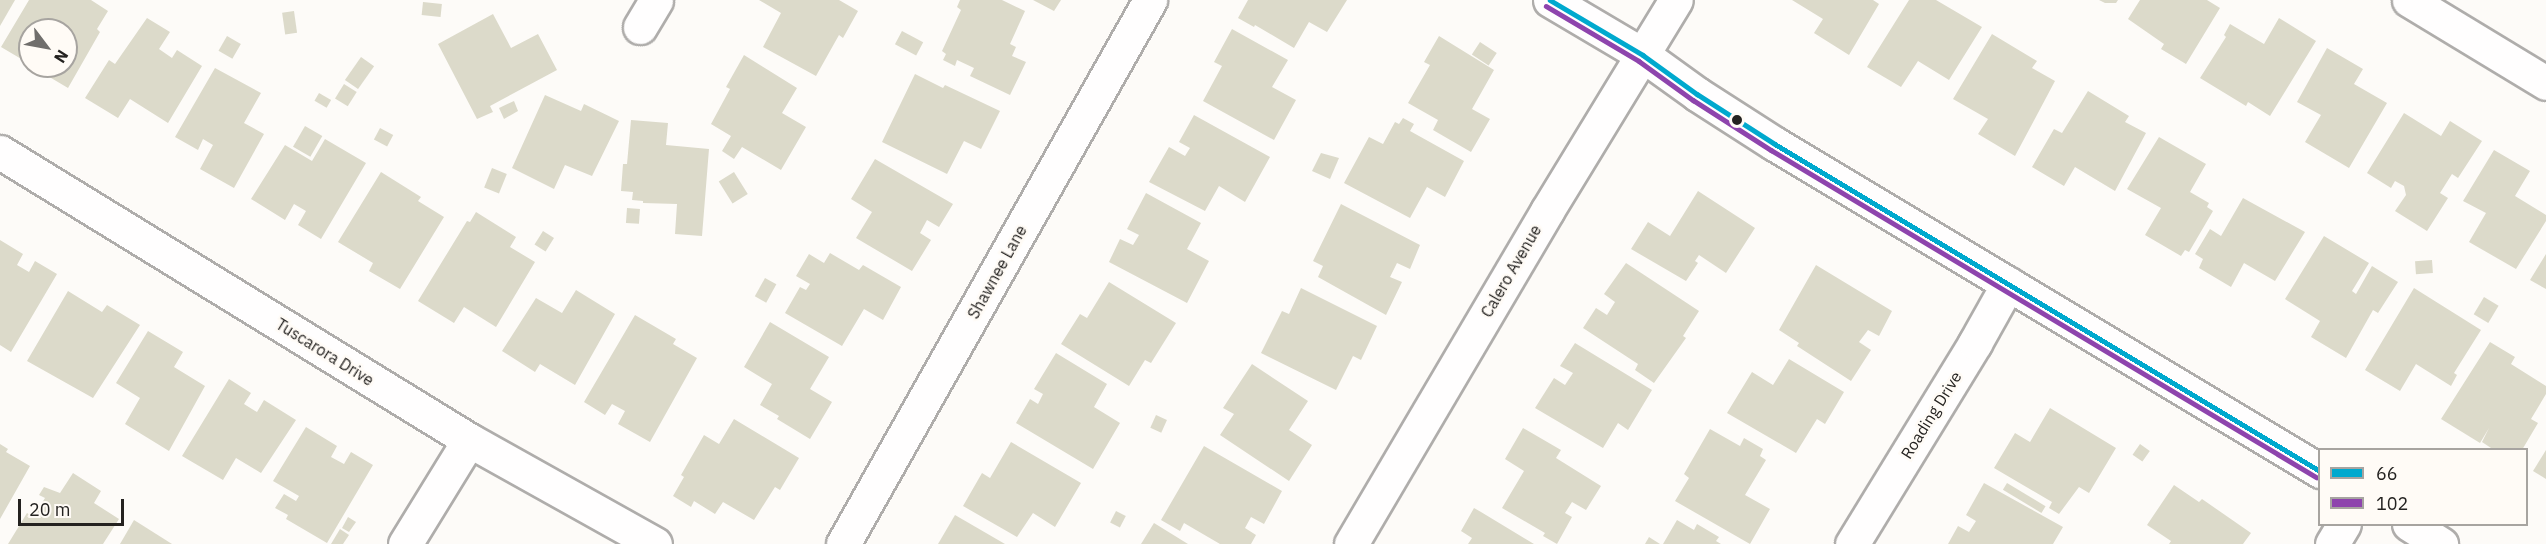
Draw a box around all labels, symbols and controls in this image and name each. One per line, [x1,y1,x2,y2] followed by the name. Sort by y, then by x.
[18,18,78,78] north arrow
[50,46,73,67] text: N
[1731,114,1743,126] unlabelled marker
[1477,221,1545,321] street label: Calero Avenue
[963,222,1031,322] street label: Shawnee Lane
[272,314,378,390] street label: Tuscarora Drive
[1897,368,1965,462] street label: Roading Drive
[2318,448,2528,526] legend
[2376,462,2398,485] text: 66
[21,487,128,525] scale bar
[2376,492,2408,515] text: 102
[29,498,71,521] text: 20 m

